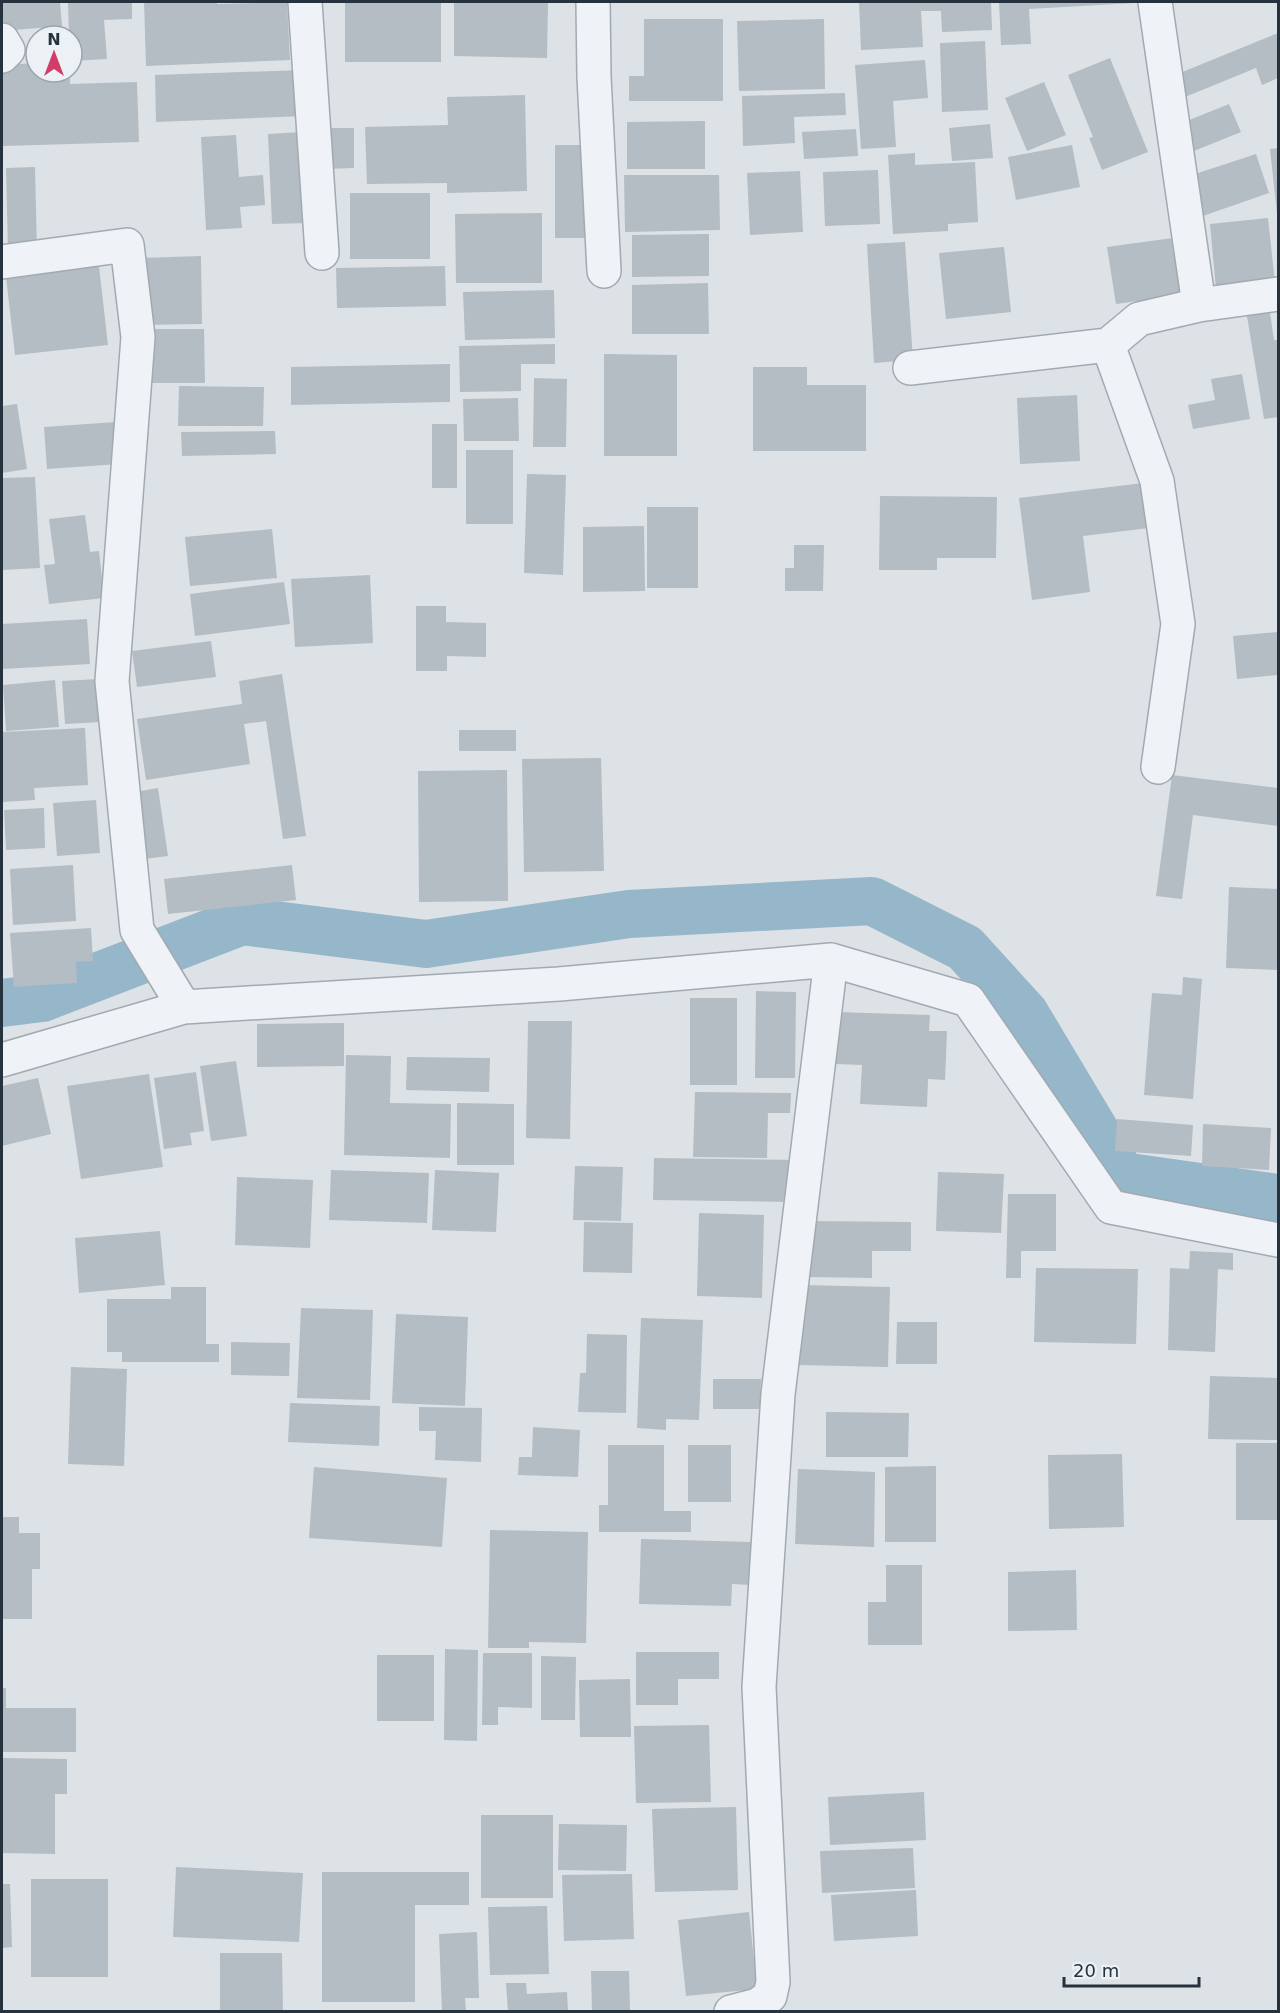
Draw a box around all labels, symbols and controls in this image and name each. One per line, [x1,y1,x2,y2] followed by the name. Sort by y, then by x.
[24,24,84,84] north arrow
[47,30,61,49] text: N
[1064,1950,1199,1988] scale bar
[1073,1960,1119,1981] text: 20 m

